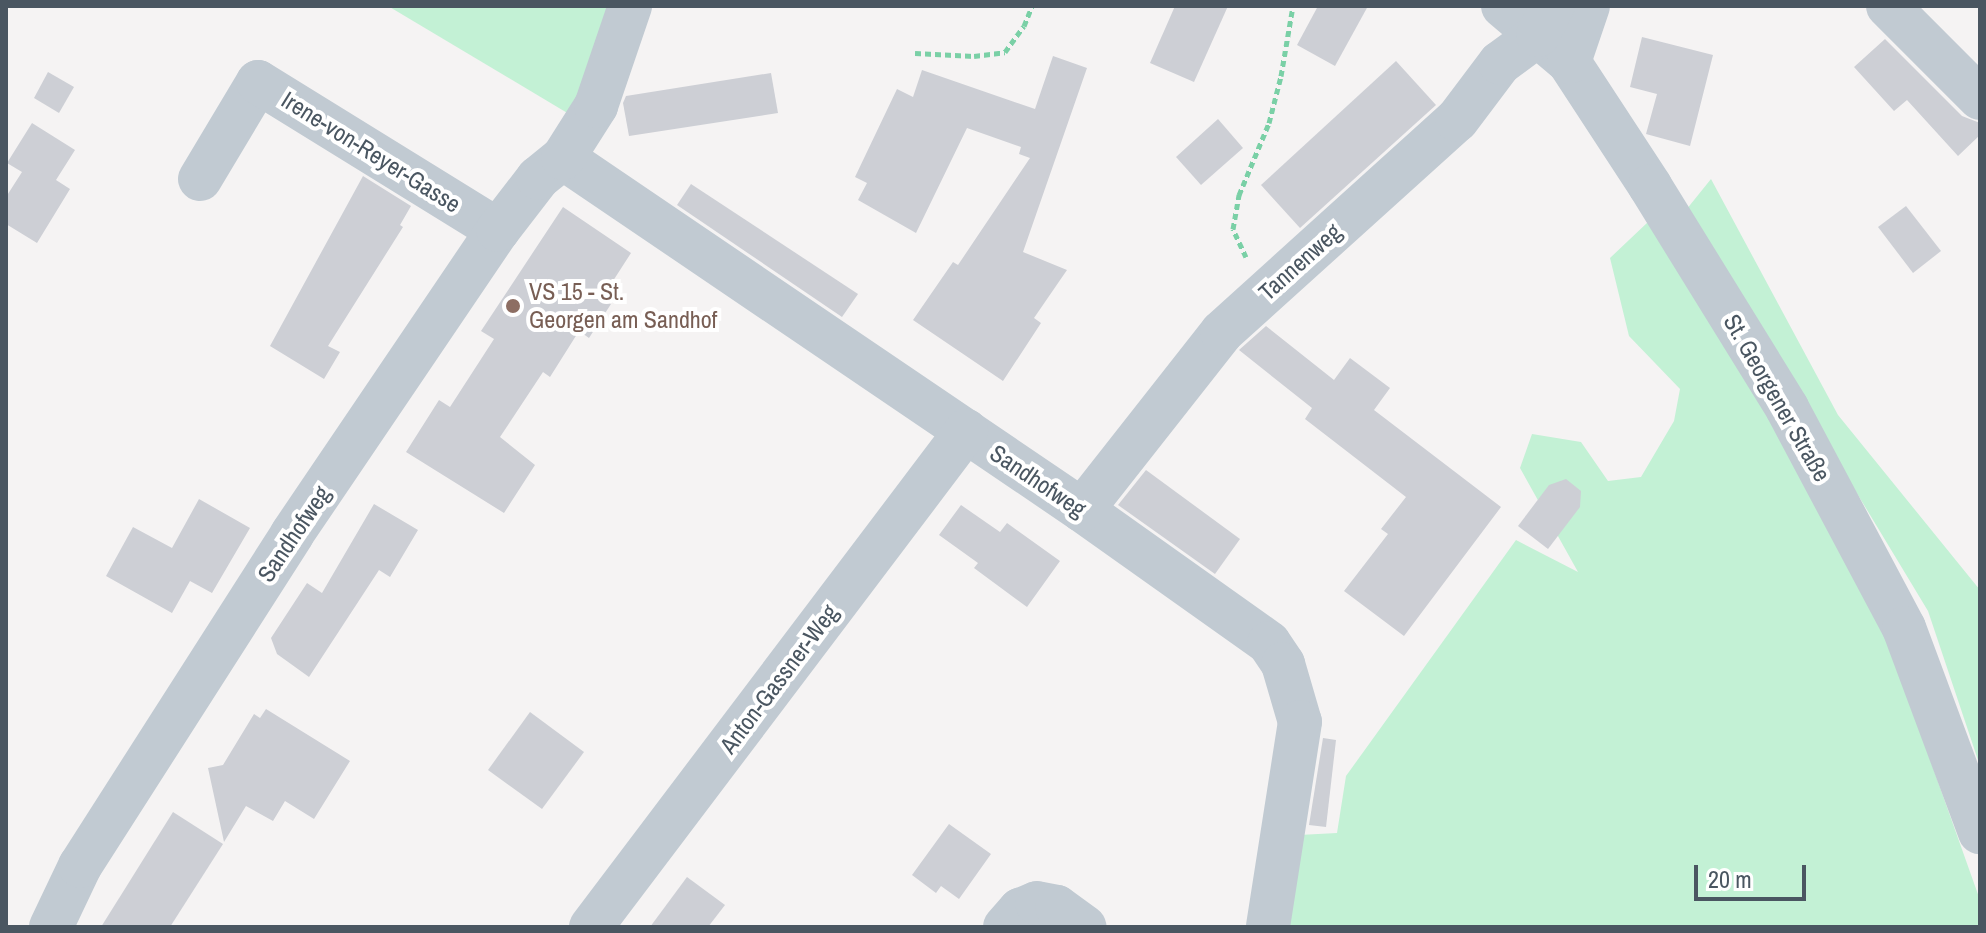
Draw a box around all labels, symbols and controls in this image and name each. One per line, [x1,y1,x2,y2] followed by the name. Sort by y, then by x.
[276,85,466,219] street label: Irene-von-Reyer-Gasse
[1253,217,1347,307] street label: Tannenweg
[529,278,717,334] place label: VS 15 - St. Georgen am Sandhof
[504,297,522,315] marker: VS 15 - St. Georgen am Sandhof
[1717,309,1837,487] street label: St. Georgener Straße
[985,438,1091,524] street label: Sandhofweg
[251,481,337,587] street label: Sandhofweg
[714,599,844,759] street label: Anton-Gassner-Weg
[1698,849,1810,899] scale bar
[1708,863,1752,895] text: 20 m

